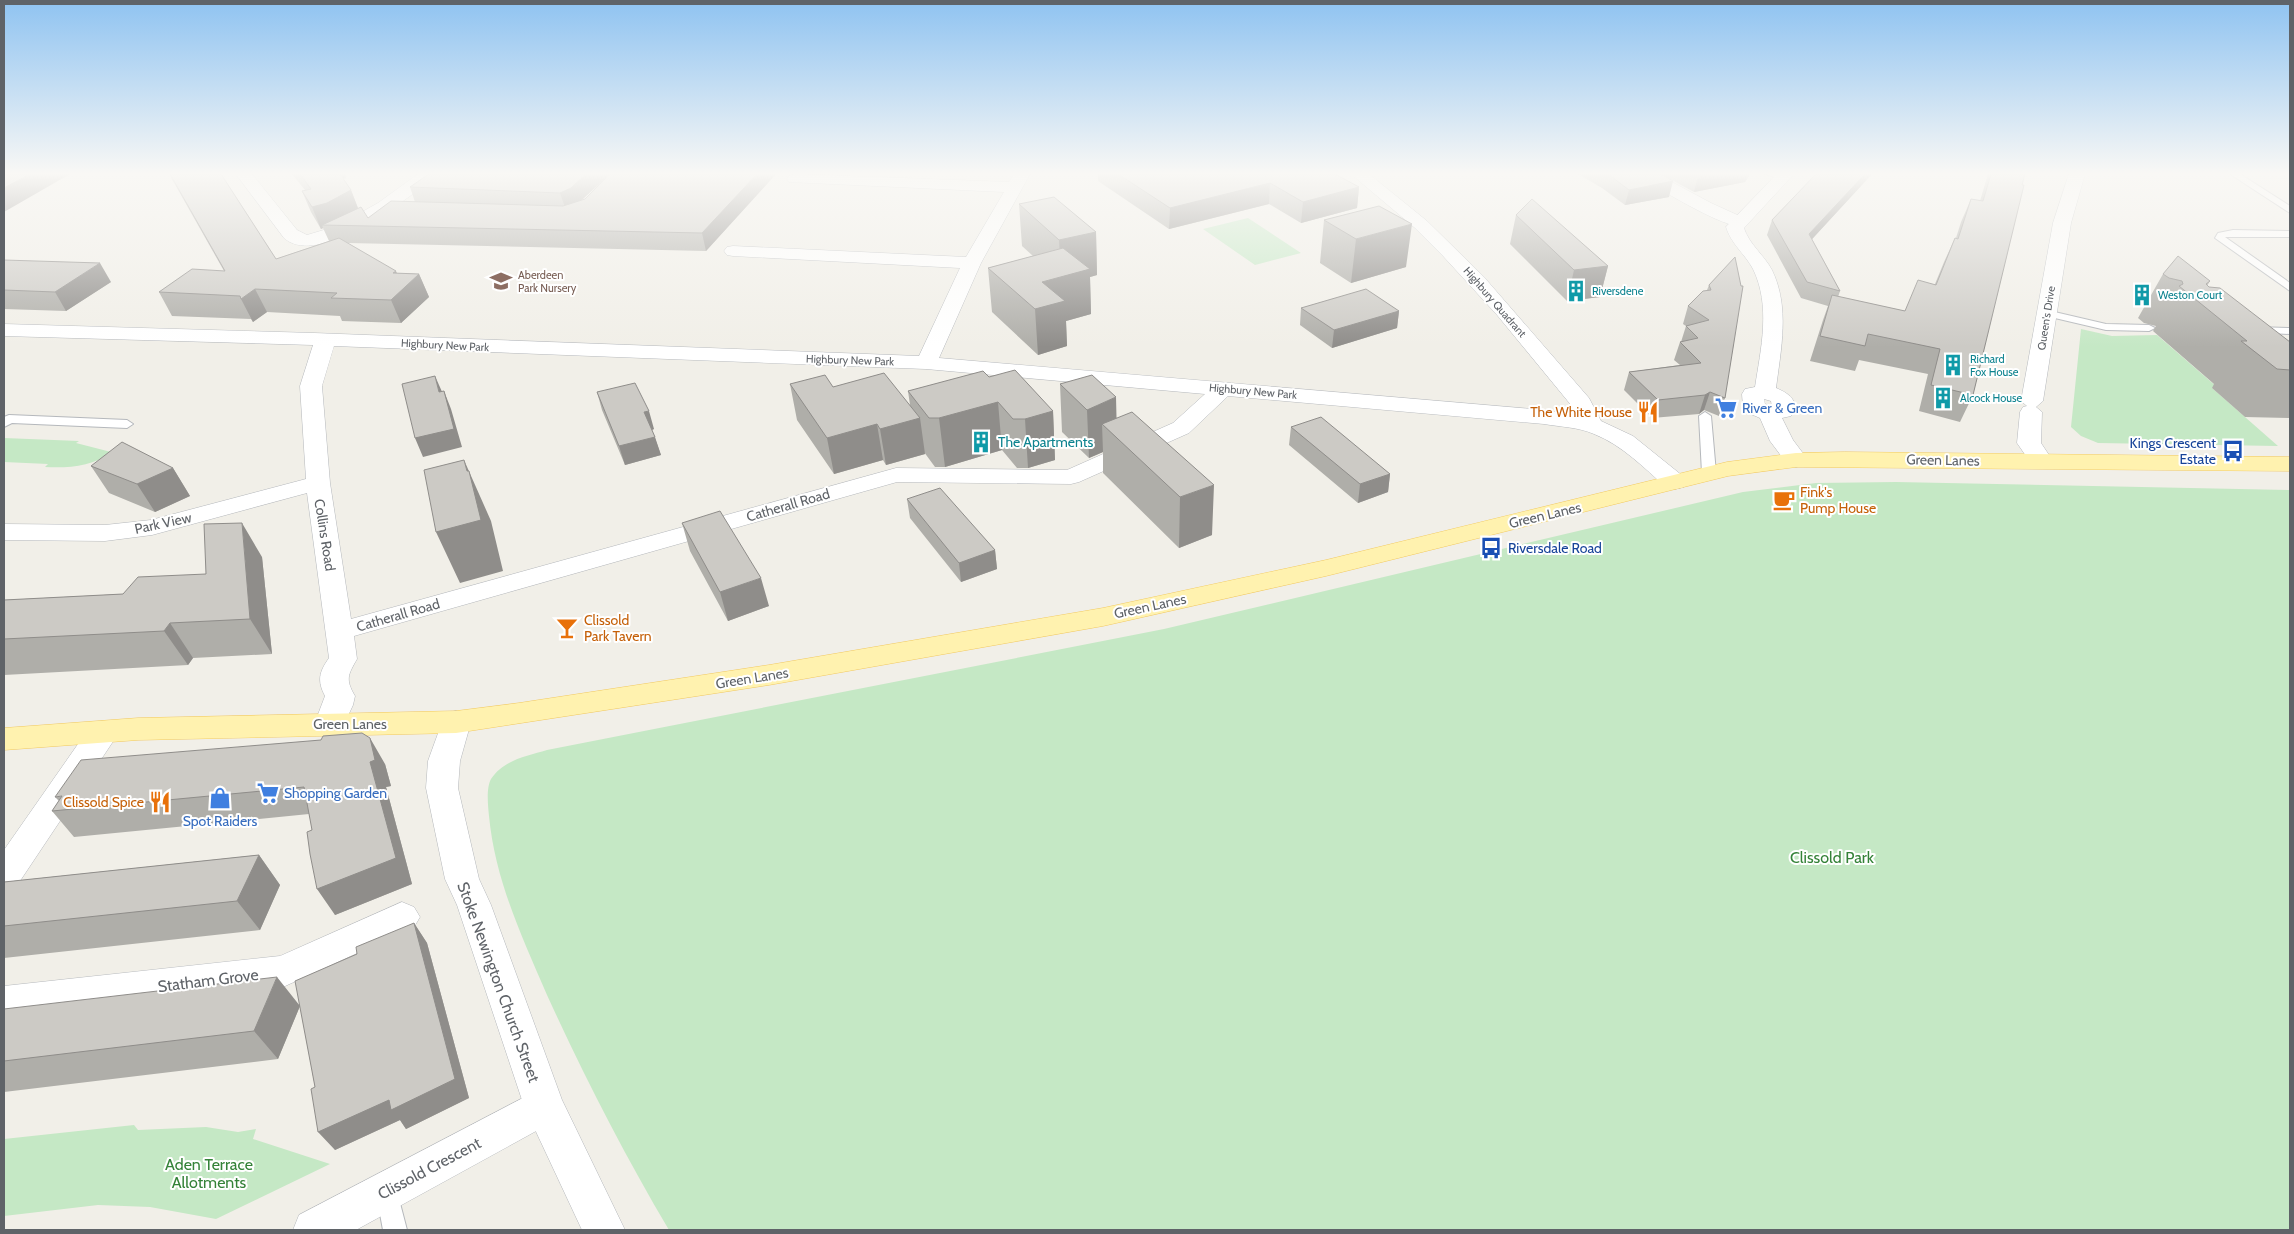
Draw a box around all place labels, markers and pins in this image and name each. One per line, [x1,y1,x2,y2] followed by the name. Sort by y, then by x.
[488,268,514,294] school or university icon: Aberdeen Park Nursery
[518,268,577,295] place label: Aberdeen Park Nursery
[1563,278,1589,304] building icon: Riversdene
[2129,282,2155,308] building icon: Weston Court
[1592,284,1644,298] place label: Riversdene
[2158,288,2222,302] place label: Weston Court
[1940,352,1966,378] building icon: Richard Fox House
[1970,352,2019,379] place label: Richard Fox House
[1930,385,1956,411] building icon: Alcock House
[1960,391,2023,405] place label: Alcock House
[1713,395,1739,421] supermarket icon: River & Green
[1635,399,1661,425] restaurant icon: The White House
[1742,399,1822,417] place label: River & Green
[1530,403,1632,421] place label: The White House
[968,429,994,455] building icon: The Apartments
[998,433,1093,451] place label: The Apartments
[2129,434,2216,468] place label: Kings Crescent Estate
[2220,438,2246,464] bus stop icon: Kings Crescent Estate
[1800,483,1876,517] place label: Fink's Pump House
[1771,487,1797,513] cafe icon: Fink's Pump House
[1478,535,1504,561] bus stop icon: Riversdale Road
[1508,539,1602,557] place label: Riversdale Road
[584,611,652,645] place label: Clissold Park Tavern
[554,615,580,641] bar icon: Clissold Park Tavern
[255,780,281,806] supermarket icon: Shopping Garden
[284,784,387,802] place label: Shopping Garden
[207,785,233,811] shop icon: Spot Raiders
[147,789,173,815] restaurant icon: Clissold Spice
[63,793,144,811] place label: Clissold Spice
[183,812,257,830] place label: Spot Raiders

